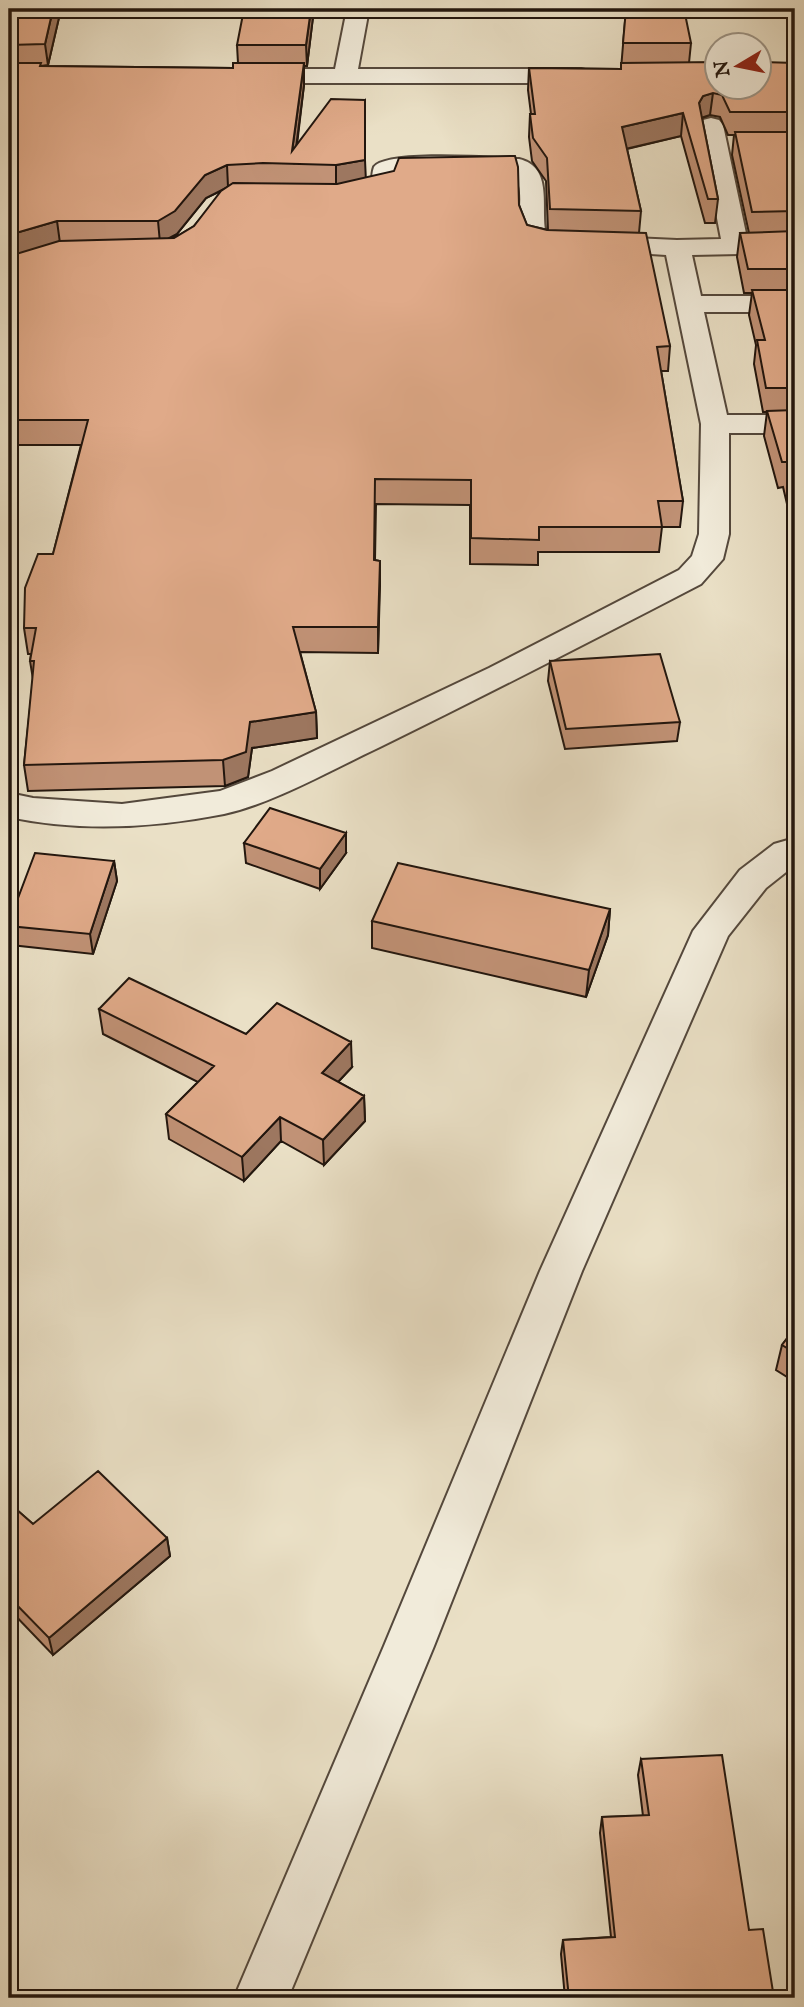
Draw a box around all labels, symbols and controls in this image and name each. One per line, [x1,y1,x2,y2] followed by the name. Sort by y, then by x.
[702,32,772,102] north arrow
[710,58,737,80] text: N

